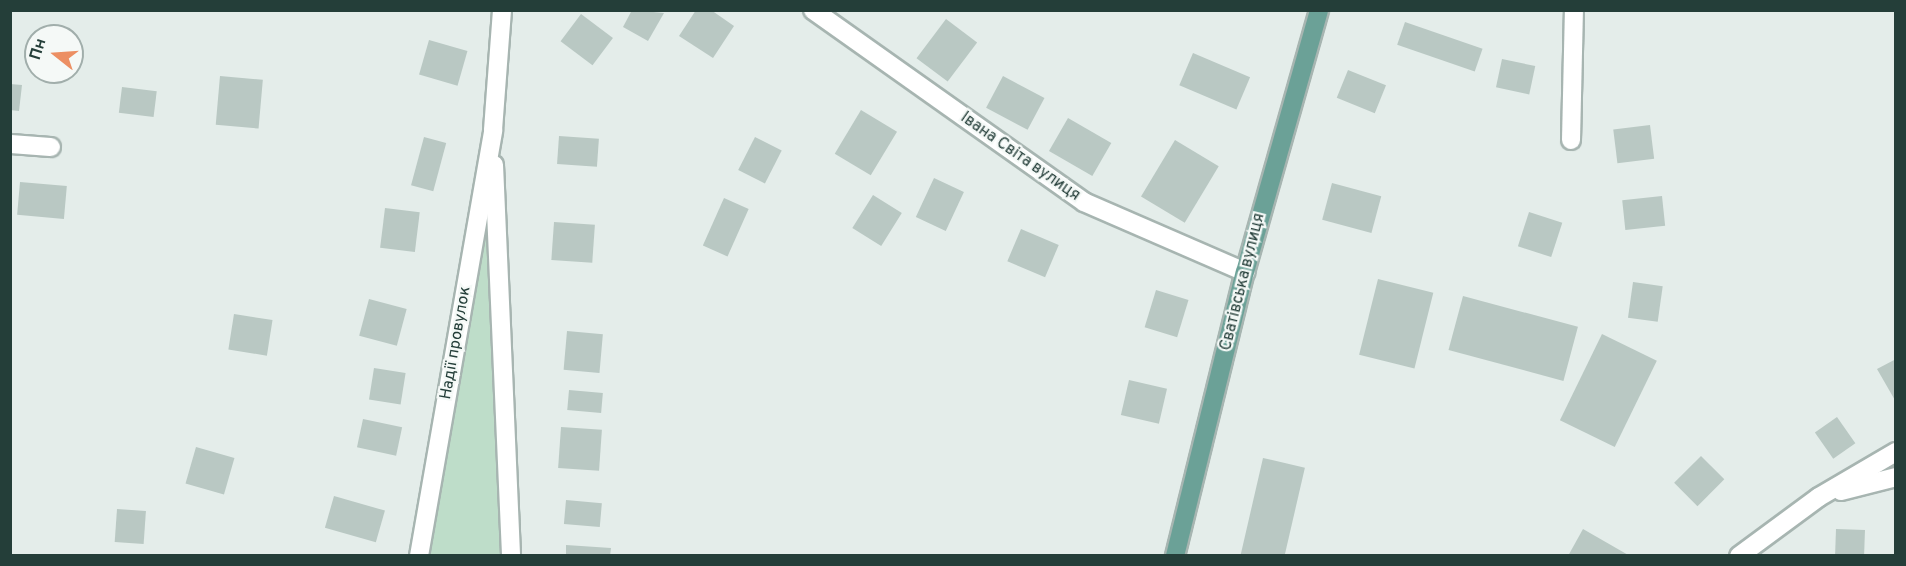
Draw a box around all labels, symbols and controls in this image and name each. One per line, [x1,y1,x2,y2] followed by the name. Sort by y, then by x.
[24,24,84,84] north arrow
[26,36,51,63] text: Пн
[956,109,1084,205] street label: Івана Світа вулиця
[1217,211,1269,353] street label: Сватівська вулиця
[437,285,475,401] street label: Надії провулок

